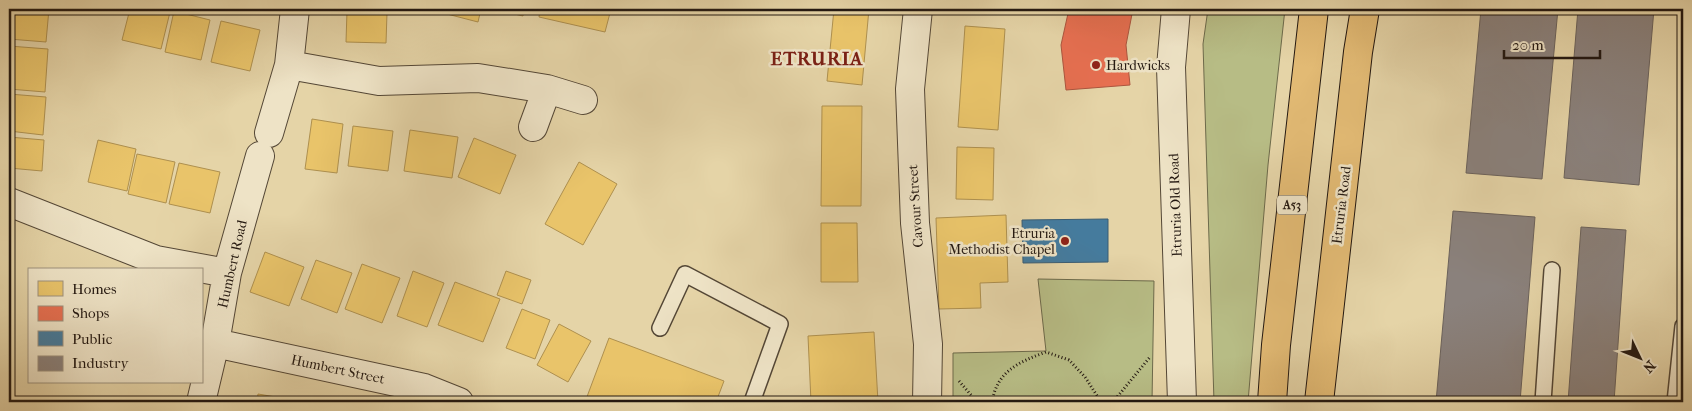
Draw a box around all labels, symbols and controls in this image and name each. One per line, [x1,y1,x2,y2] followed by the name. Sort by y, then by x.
[1504,28,1601,60] scale bar
[1512,36,1544,54] text: 20 m
[771,48,863,70] district label: ETRURIA
[1106,57,1170,74] place label: Hardwicks
[1090,59,1102,71] marker: Hardwicks
[1165,152,1186,257] street label: Etruria Old Road
[904,164,927,248] street label: Cavour Street
[1328,165,1355,245] street label: Etruria Road
[1277,196,1307,214] road number: A53
[214,218,251,310] street label: Humbert Road
[949,225,1056,258] place label: Etruria Methodist Chapel
[1059,235,1071,247] marker: Etruria Methodist Chapel
[28,268,202,384] legend
[72,280,117,298] text: Homes
[72,304,110,322] text: Shops
[72,330,113,348] text: Public
[1614,334,1664,384] north arrow
[289,351,386,388] street label: Humbert Street
[72,354,129,372] text: Industry
[1639,357,1659,376] text: N

